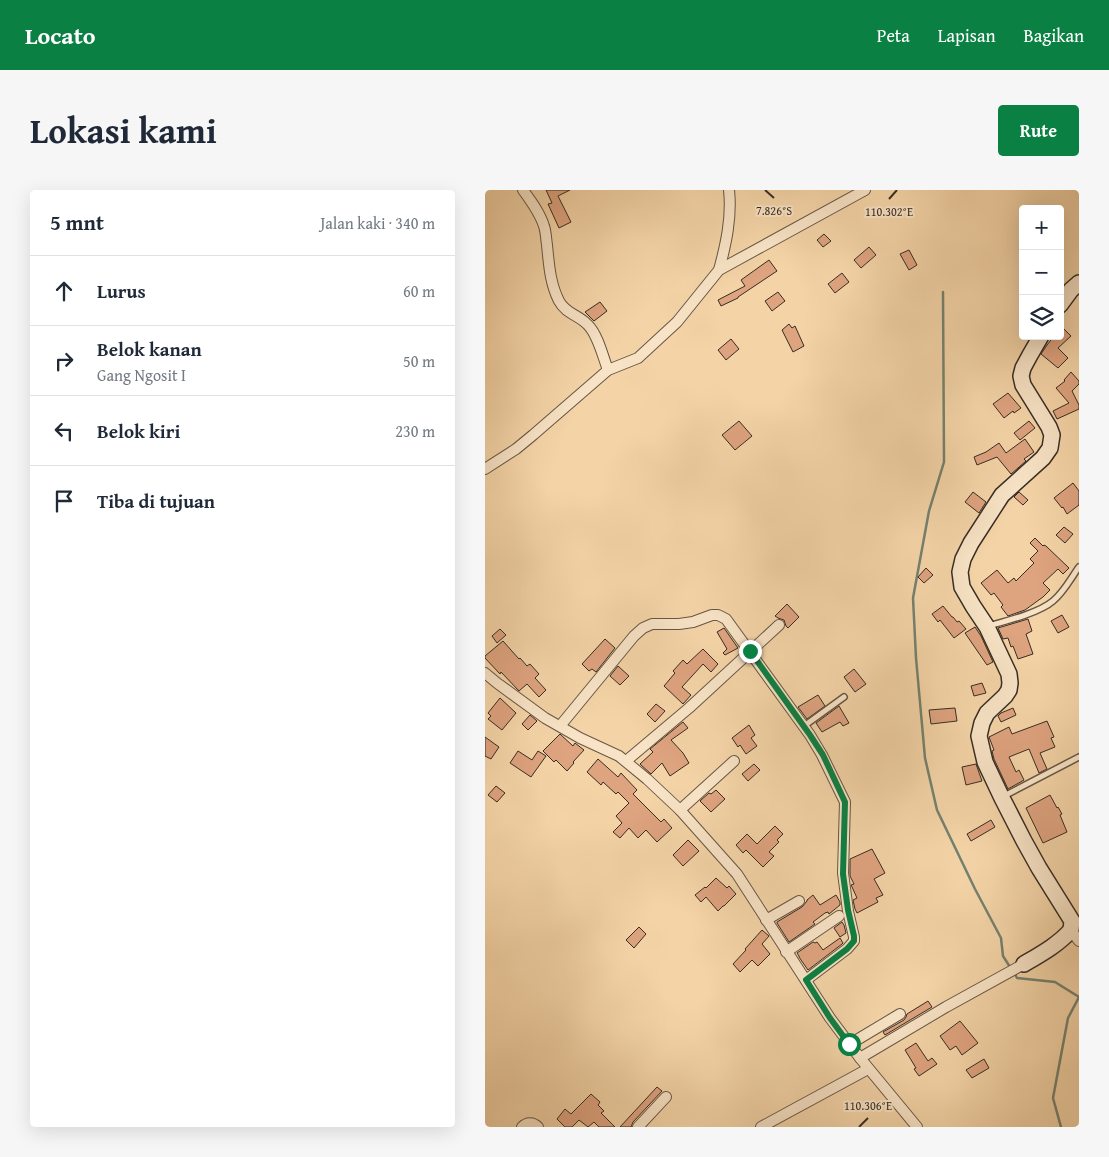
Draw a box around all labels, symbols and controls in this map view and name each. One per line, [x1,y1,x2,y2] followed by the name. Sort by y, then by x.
[25,18,96,53] text: Locato
[877,22,910,49] text: Peta
[938,22,996,49] text: Lapisan
[1024,22,1084,49] text: Bagikan
[30,105,217,156] text: Lokasi kami
[998,105,1079,156] button: Rute
[756,202,792,219] text: 7.826°S
[865,203,913,220] text: 110.302°E
[1019,205,1064,340] map controls
[1019,205,1064,250] button: +
[50,207,104,238] text: 5 mnt
[320,211,435,235] text: Jalan kaki · 340 m
[1019,250,1064,295] button: −
[50,277,78,305] icon: ahead
[97,277,146,305] text: Lurus
[403,279,435,303] text: 60 m
[1019,295,1064,340] button: layers
[97,335,202,363] text: Belok kanan
[50,347,78,375] icon: right
[403,349,435,373] text: 50 m
[97,363,186,387] text: Gang Ngosit I
[50,417,78,445] icon: left
[97,417,180,445] text: Belok kiri
[395,419,435,443] text: 230 m
[50,487,78,515] icon: arrive
[97,487,215,515] text: Tiba di tujuan
[739,640,762,663] route end
[838,1033,861,1056] route start
[844,1097,892,1114] text: 110.306°E

